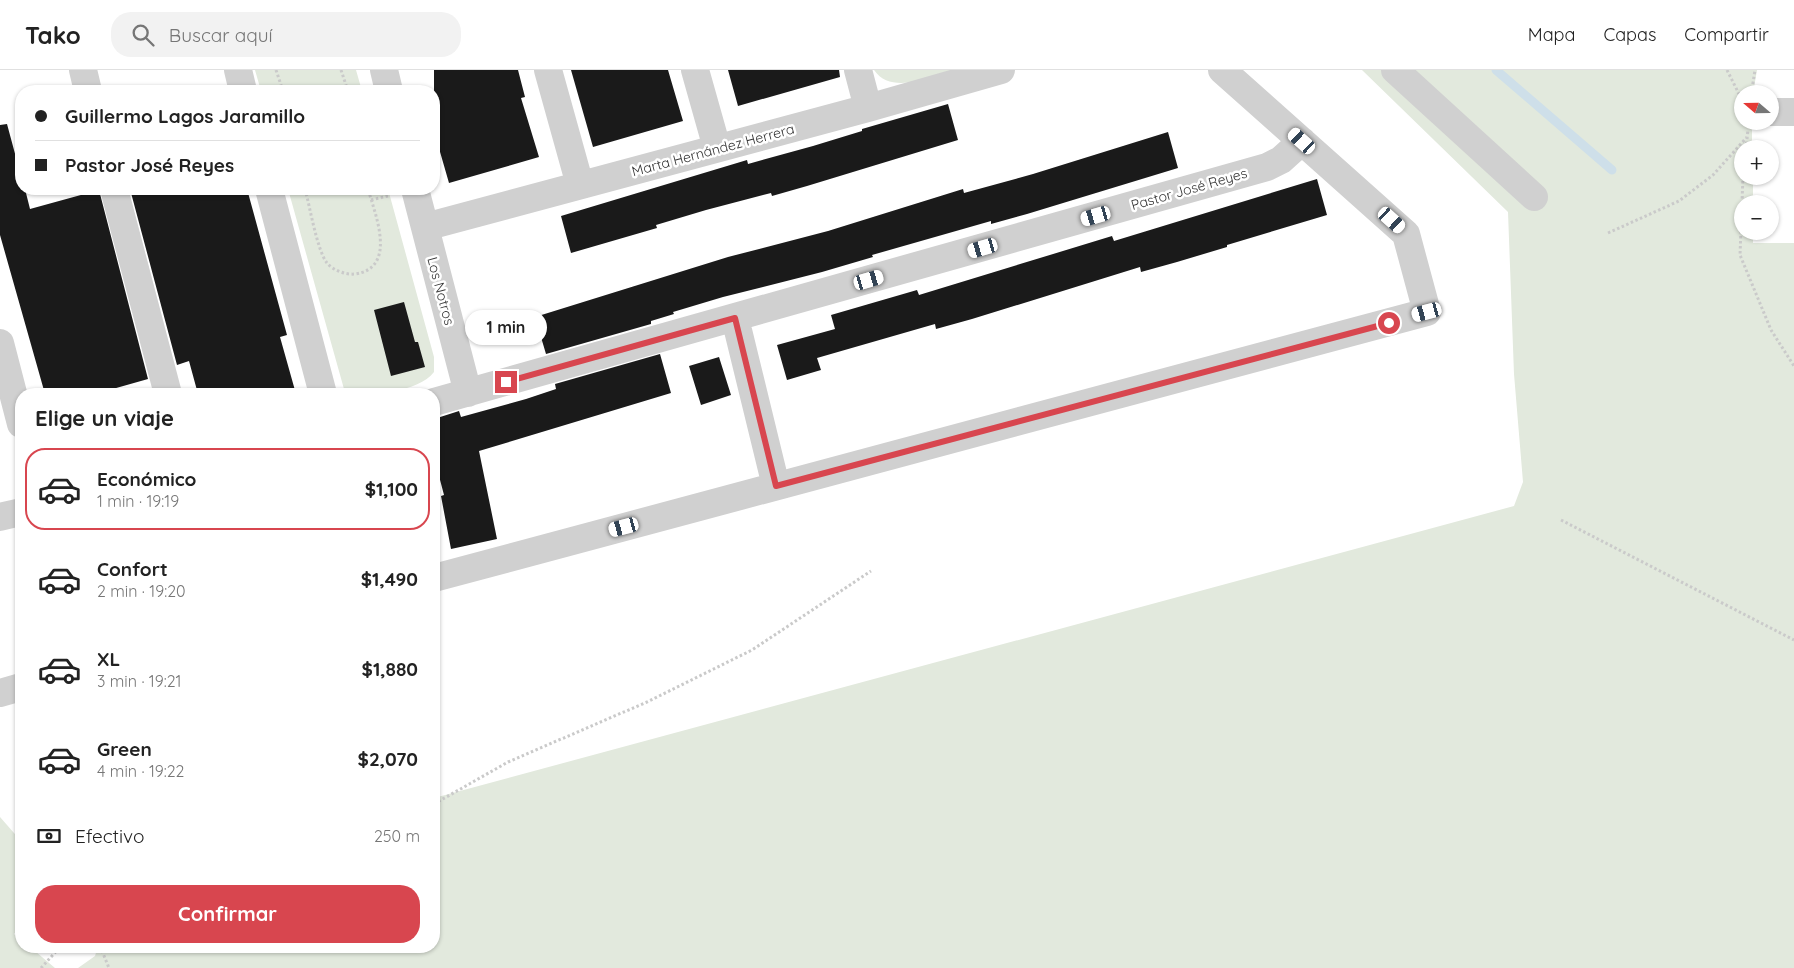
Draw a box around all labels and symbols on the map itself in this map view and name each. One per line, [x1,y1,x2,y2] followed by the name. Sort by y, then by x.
[1734,85,1779,130] north arrow
[630,120,796,180] street label: Marta Hernández Herrera
[1285,125,1318,157] car
[1129,164,1249,214] street label: Pastor José Reyes
[1375,204,1408,236] car
[1079,205,1112,227] car
[966,237,999,259] car
[423,255,459,327] street label: Los Notros
[852,269,885,291] car
[1410,301,1443,323] car
[465,310,547,344] callout: 1 min
[1378,312,1400,334] route start
[495,371,517,393] route end
[607,516,640,538] car

